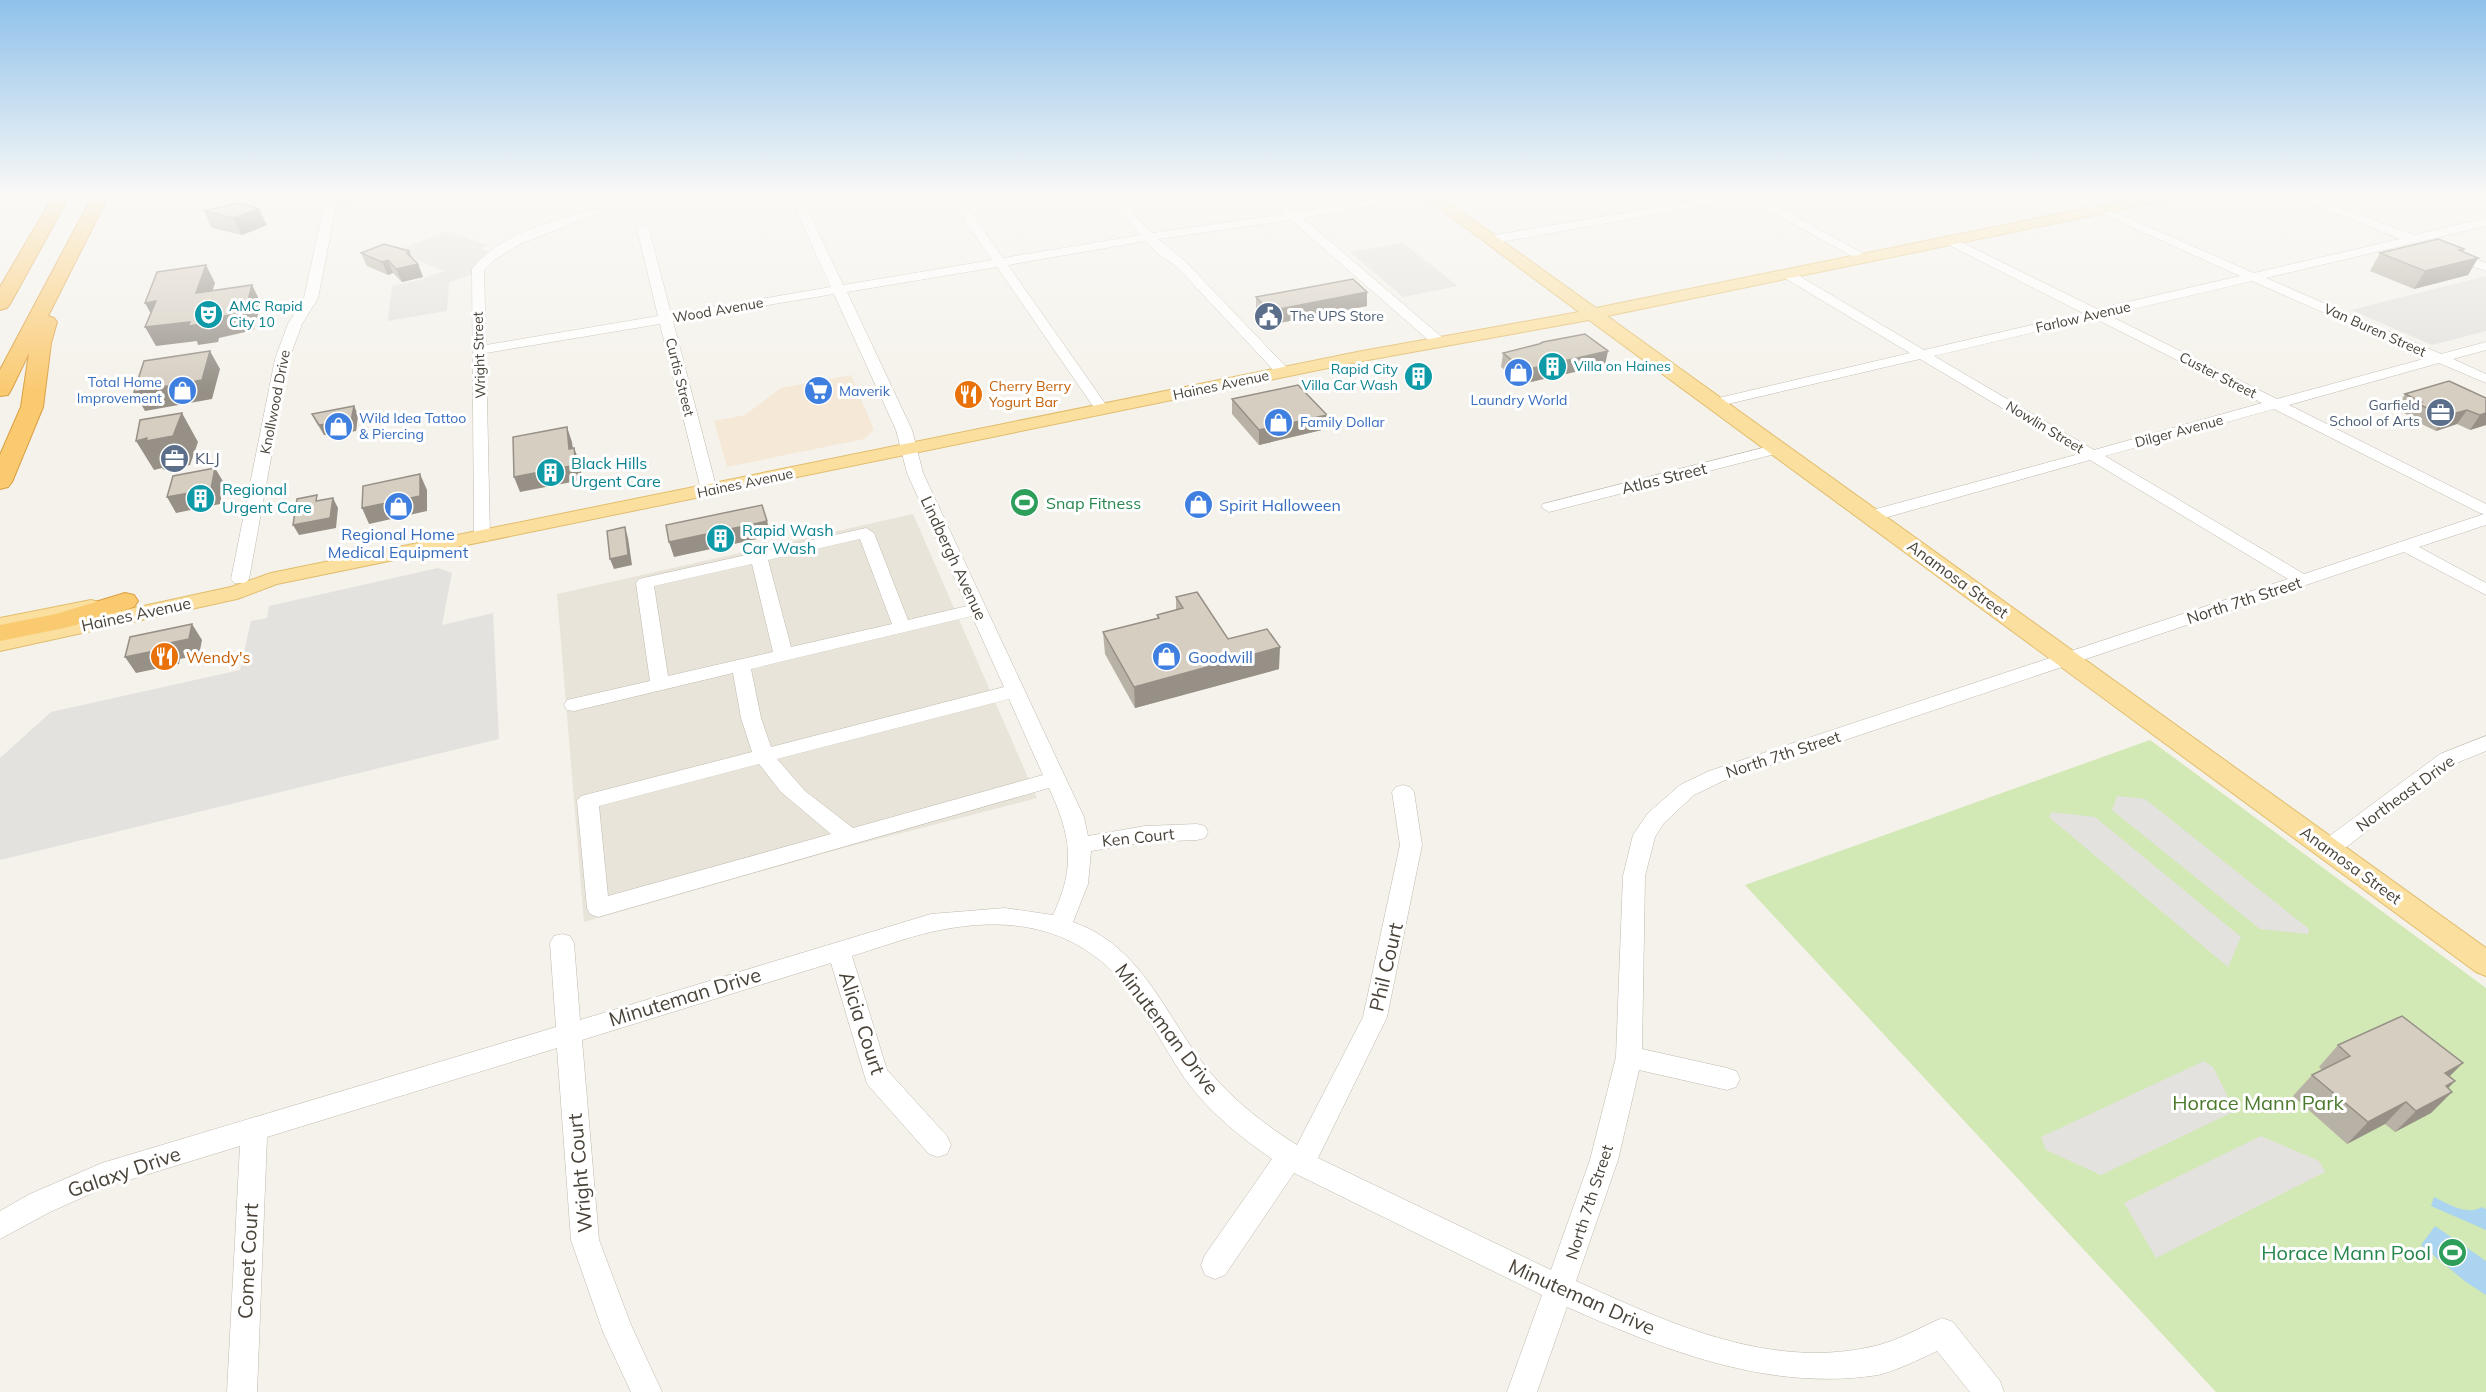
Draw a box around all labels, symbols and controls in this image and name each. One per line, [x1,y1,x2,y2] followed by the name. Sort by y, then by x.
[671,293,765,327] street label: Wood Avenue
[229,297,303,331] place label: AMC Rapid City 10
[2034,297,2132,337] street label: Farlow Avenue
[192,298,224,330] theatre icon: AMC Rapid City 10
[2321,299,2429,361] street label: Van Buren Street
[1253,300,1285,332] public building icon: The UPS Store
[1290,307,1384,325] place label: The UPS Store
[468,311,490,399] street label: Wright Street
[662,336,698,418] street label: Curtis Street
[256,348,294,456] street label: Knollwood Drive
[2176,348,2260,402] street label: Custer Street
[1537,350,1569,382] building icon: Villa on Haines
[1503,357,1535,389] shop icon: Laundry World
[1574,357,1671,375] place label: Villa on Haines
[1301,360,1399,394] place label: Rapid City Villa Car Wash
[1403,361,1435,393] building icon: Rapid City Villa Car Wash
[1171,366,1271,404] street label: Haines Avenue
[77,373,162,407] place label: Total Home Improvement
[167,374,199,406] shop icon: Total Home Improvement
[802,375,834,407] supermarket icon: Maverik
[988,377,1072,411] place label: Cherry Berry Yogurt Bar
[952,378,984,410] restaurant icon: Cherry Berry Yogurt Bar
[839,382,891,400] place label: Maverik
[1471,391,1567,409] place label: Laundry World
[2329,396,2420,430] place label: Garfield School of Arts
[2003,397,2087,457] street label: Nowlin Street
[2425,397,2457,429] office icon: Garfield School of Arts
[1263,406,1295,438] shop icon: Family Dollar
[359,409,466,443] place label: Wild Idea Tattoo & Piercing
[322,410,354,442] shop icon: Wild Idea Tattoo & Piercing
[2133,411,2225,451] street label: Dilger Avenue
[1300,413,1386,431] place label: Family Dollar
[158,442,190,474] office icon: KLJ
[195,448,220,468] place label: KLJ
[571,453,661,491] place label: Black Hills Urgent Care
[534,456,566,488] building icon: Black Hills Urgent Care
[1619,458,1709,498] street label: Atlas Street
[695,464,795,502] street label: Haines Avenue
[222,479,312,517] place label: Regional Urgent Care
[185,482,217,514] building icon: Regional Urgent Care
[1009,487,1041,519] sports icon: Snap Fitness
[1182,489,1214,521] shop icon: Spirit Halloween
[382,490,414,522] shop icon: Regional Home Medical Equipment
[917,493,991,623] street label: Lindbergh Avenue
[1046,493,1141,513] place label: Snap Fitness
[1219,495,1341,515] place label: Spirit Halloween
[742,520,834,558] place label: Rapid Wash Car Wash
[705,523,737,555] building icon: Rapid Wash Car Wash
[328,524,469,562] place label: Regional Home Medical Equipment
[1904,536,2013,623] street label: Anamosa Street
[2184,572,2304,628] street label: North 7th Street
[79,593,193,635] street label: Haines Avenue
[149,641,181,673] restaurant icon: Wendy's
[1151,641,1183,673] shop icon: Goodwill
[186,647,251,667] place label: Wendy's
[1188,647,1253,667] place label: Goodwill
[1723,726,1843,782] street label: North 7th Street
[2352,751,2458,835] street label: Northeast Drive
[2297,822,2406,909] street label: Anamosa Street
[1101,823,1176,851] street label: Ken Court
[1363,920,1408,1014] street label: Phil Court
[1110,958,1225,1099] street label: Minuteman Drive
[606,962,764,1032] street label: Minuteman Drive
[834,968,891,1078] street label: Alicia Court
[2172,1090,2345,1115] park label: Horace Mann Park
[562,1112,597,1234] street label: Wright Court
[64,1140,184,1203] street label: Galaxy Drive
[1561,1142,1617,1262] street label: North 7th Street
[232,1203,263,1319] street label: Comet Court
[2436,1237,2468,1269] sports icon: Horace Mann Pool
[2261,1240,2431,1265] place label: Horace Mann Pool
[1505,1253,1659,1340] street label: Minuteman Drive

